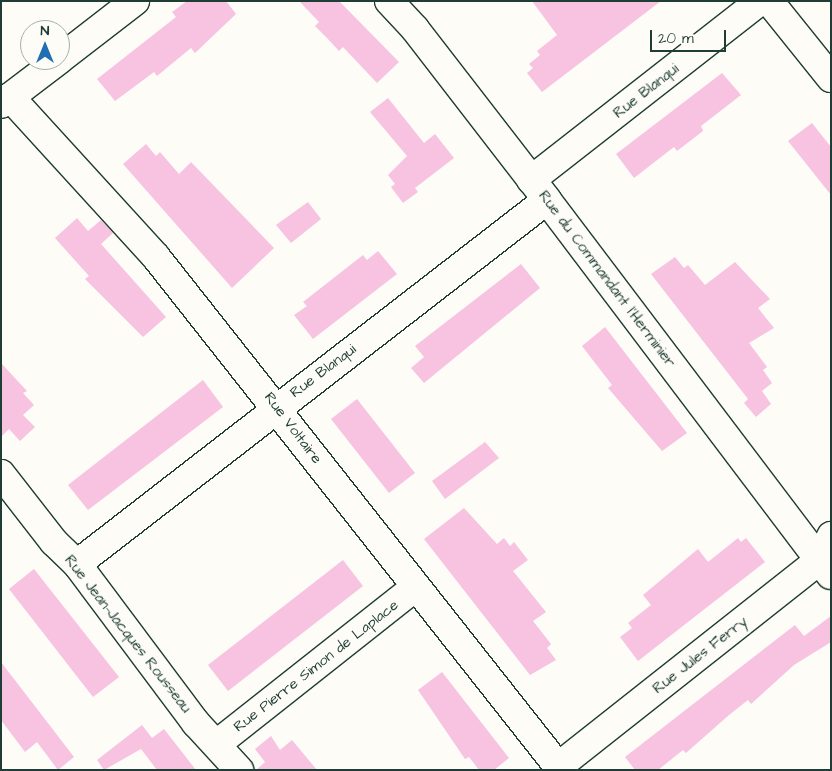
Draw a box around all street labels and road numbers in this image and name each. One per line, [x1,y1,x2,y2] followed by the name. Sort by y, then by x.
[610,60,682,122] street label: Rue Blanqui
[535,187,679,371] street label: Rue du Commandant l'Herminier
[286,340,360,402] street label: Rue Blanqui
[260,389,326,467] street label: Rue Voltaire
[61,551,195,717] street label: Rue Jean-Jacques Rousseau
[230,596,402,736] street label: Rue Pierre Simon de Laplace
[649,612,751,698] street label: Rue Jules Ferry

